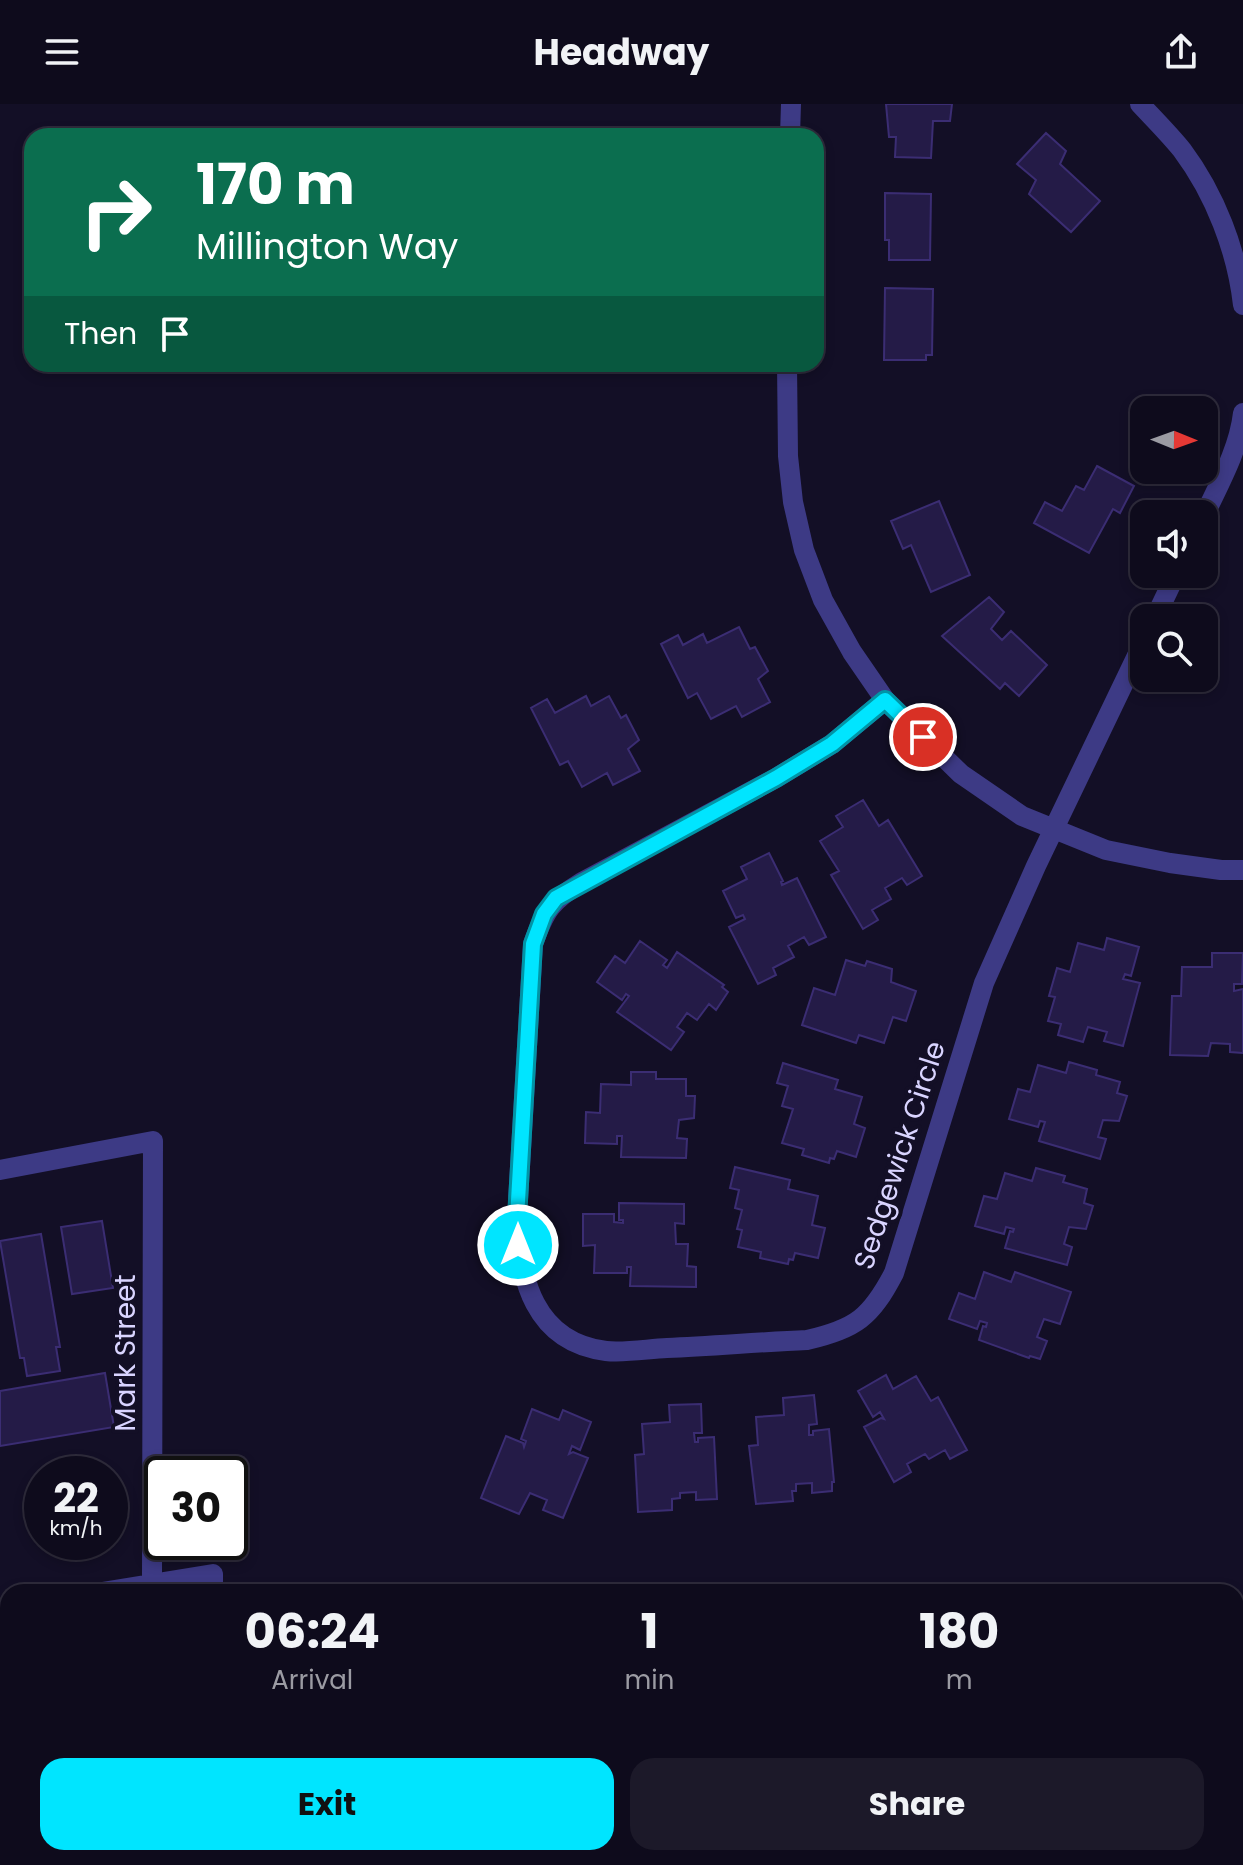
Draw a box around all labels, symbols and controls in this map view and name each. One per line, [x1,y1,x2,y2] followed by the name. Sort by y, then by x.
[534,27,709,78] text: Headway
[40,30,84,74] icon: menu
[1159,30,1203,74] icon: share
[196,145,355,224] text: 170 m
[64,160,168,264] icon: right
[196,221,458,272] text: Millington Way
[64,312,137,355] text: Then
[153,312,197,356] icon: arrive
[1130,396,1218,484] north arrow
[1130,396,1218,692] map controls
[1130,500,1218,588] button: sound
[1130,604,1218,692] button: search
[889,703,957,771] pin
[901,715,945,759] icon: arrive
[844,1036,955,1274] street label: Sedgewick Circle
[476,1203,560,1287] position arrow
[106,1274,145,1432] street label: Mark Street
[144,1456,248,1560] speed limit sign: 30
[53,1470,99,1526] text: 22
[49,1514,103,1542] text: km/h
[245,1598,380,1665] text: 06:24
[640,1598,658,1665] text: 1
[919,1598,999,1665] text: 180
[271,1662,353,1698] text: Arrival
[625,1662,674,1698] text: min
[946,1662,973,1698] text: m
[40,1758,614,1850] button: Exit
[630,1758,1204,1850] button: Share

